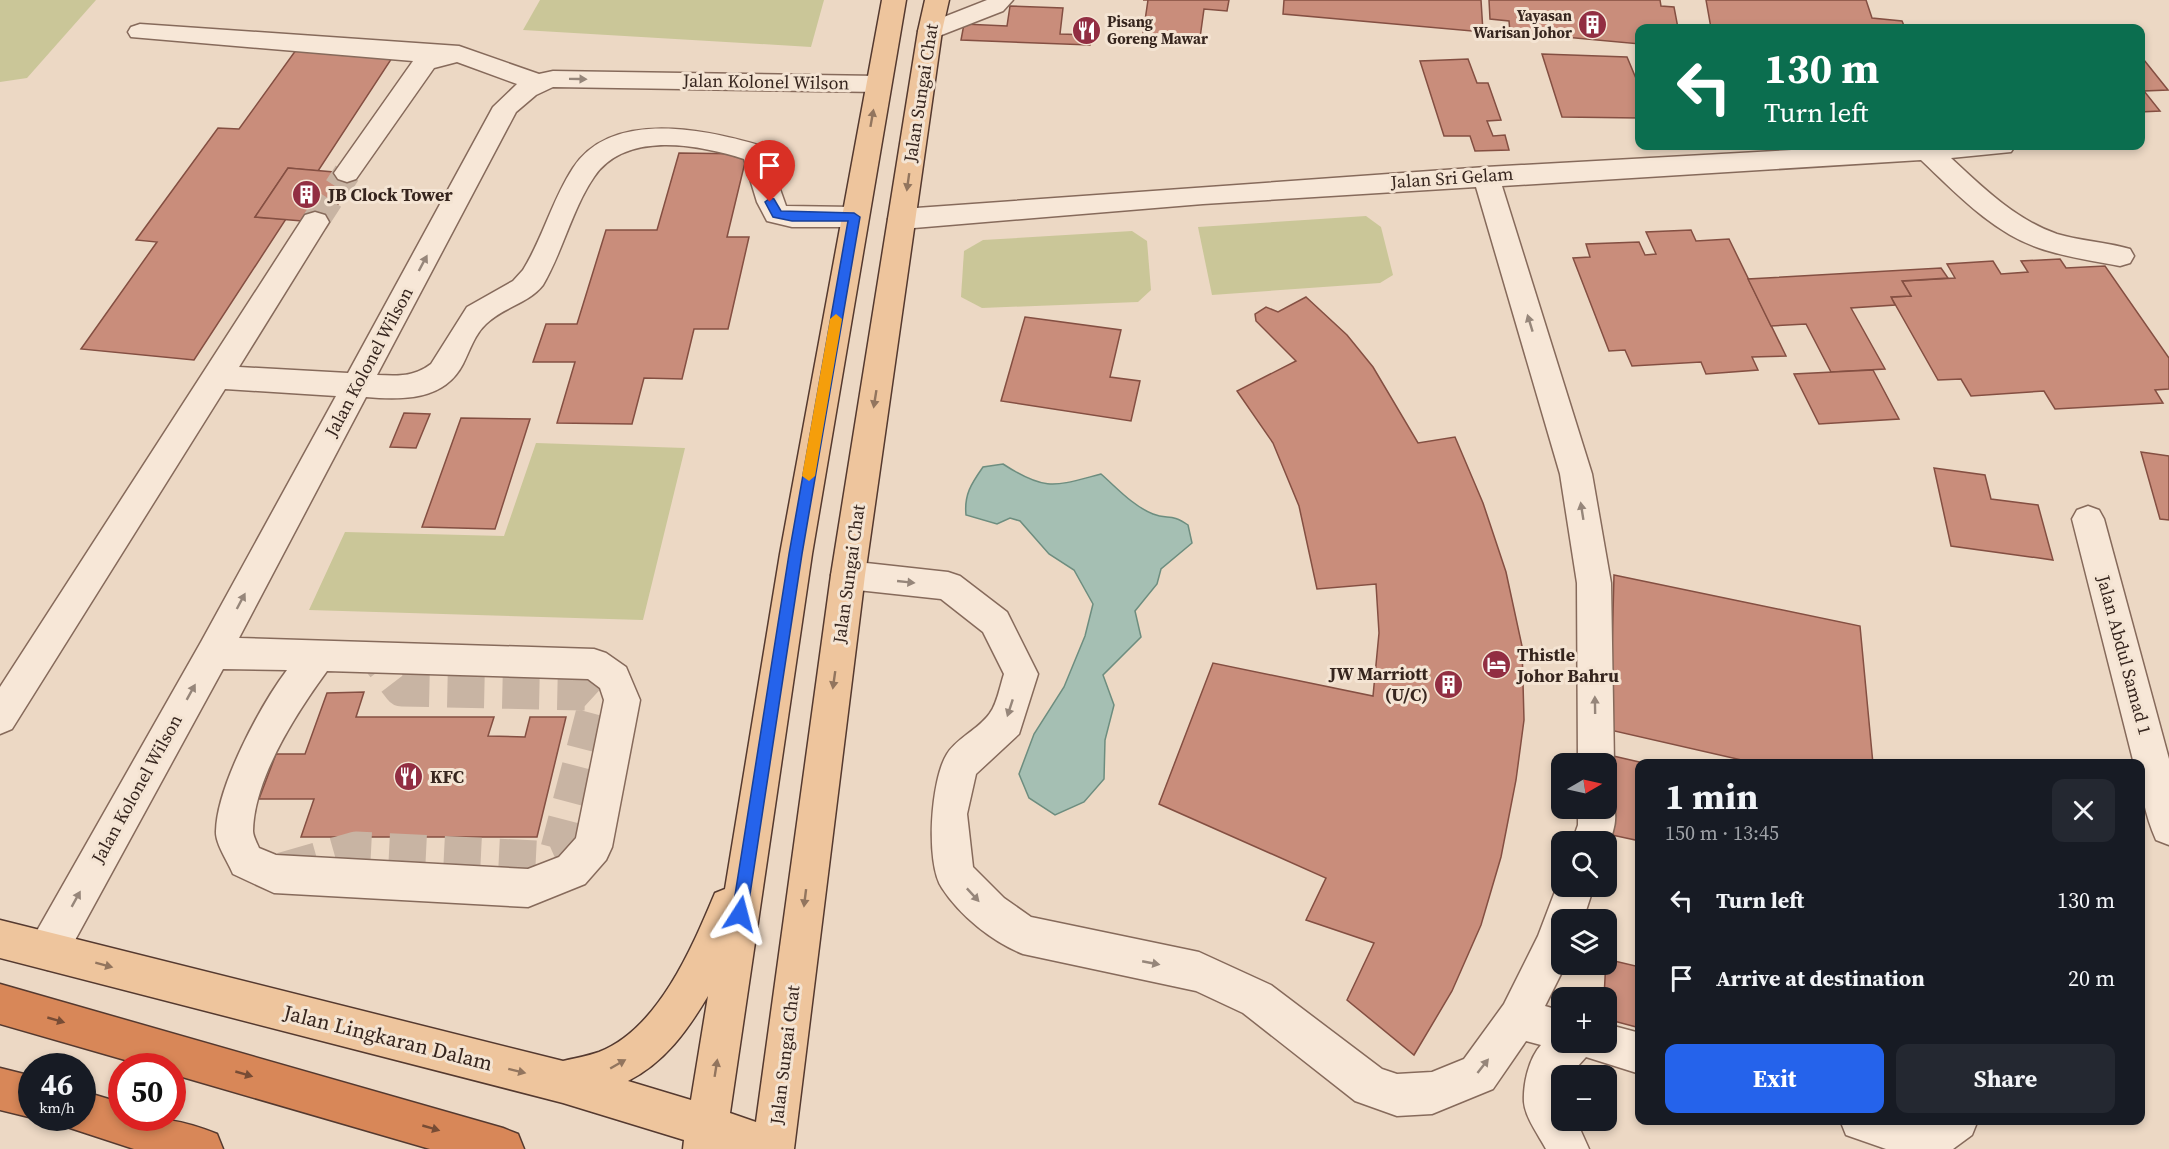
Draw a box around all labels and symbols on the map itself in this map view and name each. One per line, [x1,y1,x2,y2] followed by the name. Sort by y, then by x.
[1473,5,1572,43] place label: Yayasan Warisan Johor
[1577,9,1609,41] building icon: Yayasan Warisan Johor
[1107,11,1208,49] place label: Pisang Goreng Mawar
[1070,15,1102,47] restaurant icon: Pisang Goreng Mawar
[897,22,944,165] street label: Jalan Sungai Chat
[682,68,850,95] street label: Jalan Kolonel Wilson
[569,75,588,84] one-way arrow
[868,108,877,127] one-way arrow
[744,140,795,202] pin
[1389,161,1514,194] street label: Jalan Sri Gelam
[903,173,912,192] one-way arrow
[291,179,323,211] building icon: JB Clock Tower
[327,182,453,207] place label: JB Clock Tower
[418,254,428,271] one-way arrow
[318,282,419,442] street label: Jalan Kolonel Wilson
[1525,314,1534,332] one-way arrow
[870,390,879,409] one-way arrow
[1577,501,1586,520] one-way arrow
[826,503,871,646] street label: Jalan Sungai Chat
[2091,571,2158,737] street label: Jalan Abdul Samad 1
[896,577,915,586] one-way arrow
[236,592,246,609] one-way arrow
[1516,642,1619,688] place label: Thistle Johor Bahru
[1480,649,1512,681] hotel icon: Thistle Johor Bahru
[1328,661,1429,707] place label: JW Marriott (U/C)
[1433,668,1465,700] building icon: JW Marriott (U/C)
[829,670,838,689] one-way arrow
[186,683,196,700] one-way arrow
[1590,696,1600,715] one-way arrow
[1005,699,1014,717] one-way arrow
[85,710,188,869] street label: Jalan Kolonel Wilson
[1551,753,1617,819] north arrow
[393,761,425,793] restaurant icon: KFC
[430,764,464,789] place label: KFC
[708,882,772,946] position arrow
[966,887,980,902] one-way arrow
[800,888,809,907] one-way arrow
[71,890,81,907] one-way arrow
[1141,959,1160,968] one-way arrow
[95,961,113,970] one-way arrow
[763,984,805,1127] street label: Jalan Sungai Chat
[280,997,496,1078] street label: Jalan Lingkaran Dalam
[47,1016,65,1025] one-way arrow
[108,1053,186,1131] speed limit sign: 50
[610,1058,626,1069] one-way arrow
[711,1058,720,1077] one-way arrow
[1476,1058,1489,1074] one-way arrow
[508,1066,526,1076] one-way arrow
[235,1070,253,1079] one-way arrow
[422,1124,440,1133] one-way arrow

